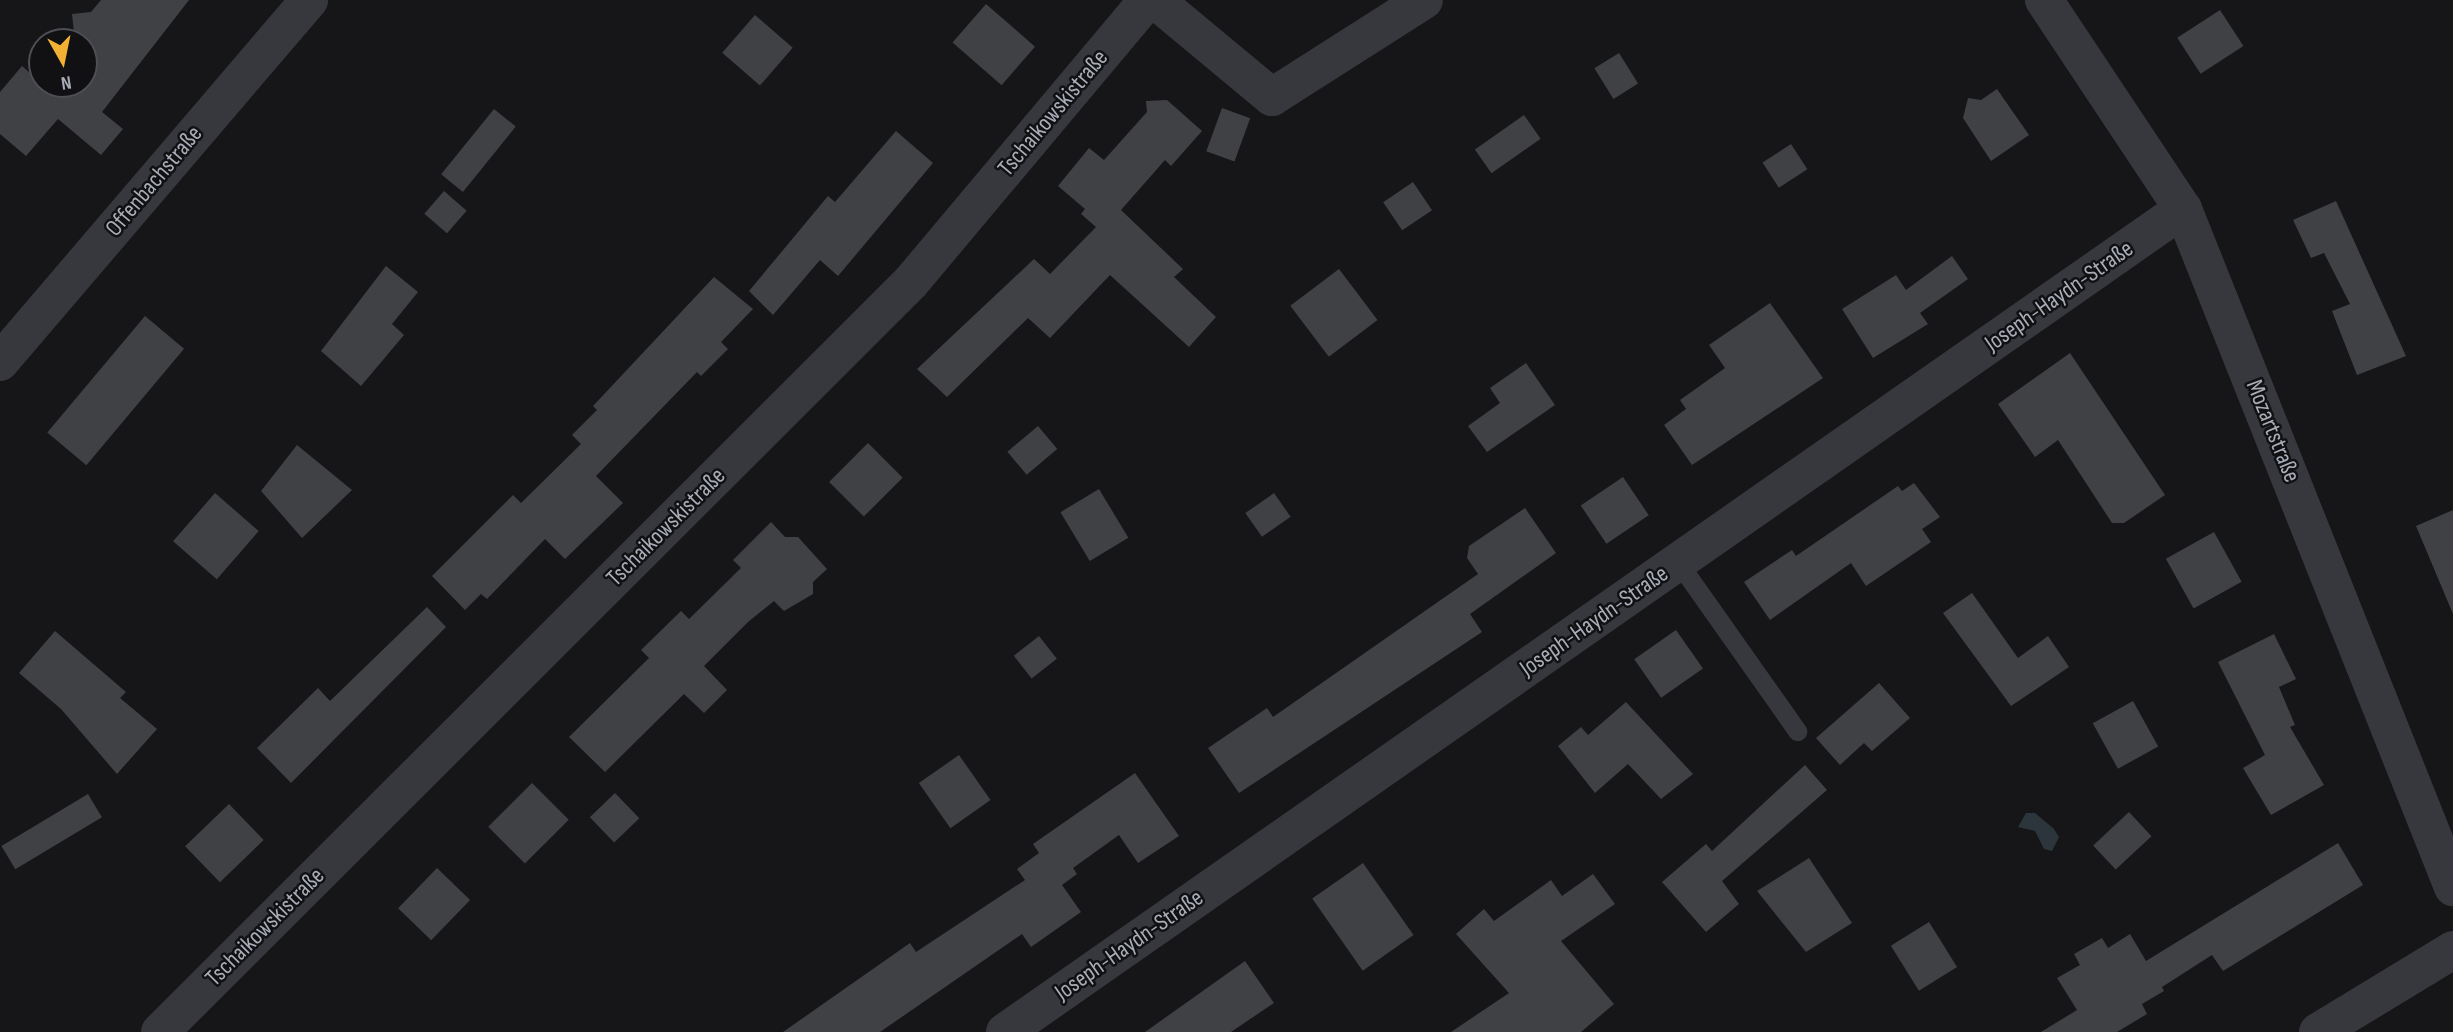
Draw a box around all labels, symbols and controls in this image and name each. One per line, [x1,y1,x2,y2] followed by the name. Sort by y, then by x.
[28,28,98,98] north arrow
[992,44,1114,182] street label: Tschaikowskistraße
[59,70,73,94] text: N
[99,120,209,242] street label: Offenbachstraße
[1979,234,2139,358] street label: Joseph-Haydn-Straße
[2239,376,2307,486] street label: Mozartstraße
[601,462,731,592] street label: Tschaikowskistraße
[1514,559,1674,683] street label: Joseph-Haydn-Straße
[200,862,330,992] street label: Tschaikowskistraße
[1049,883,1209,1007] street label: Joseph-Haydn-Straße

